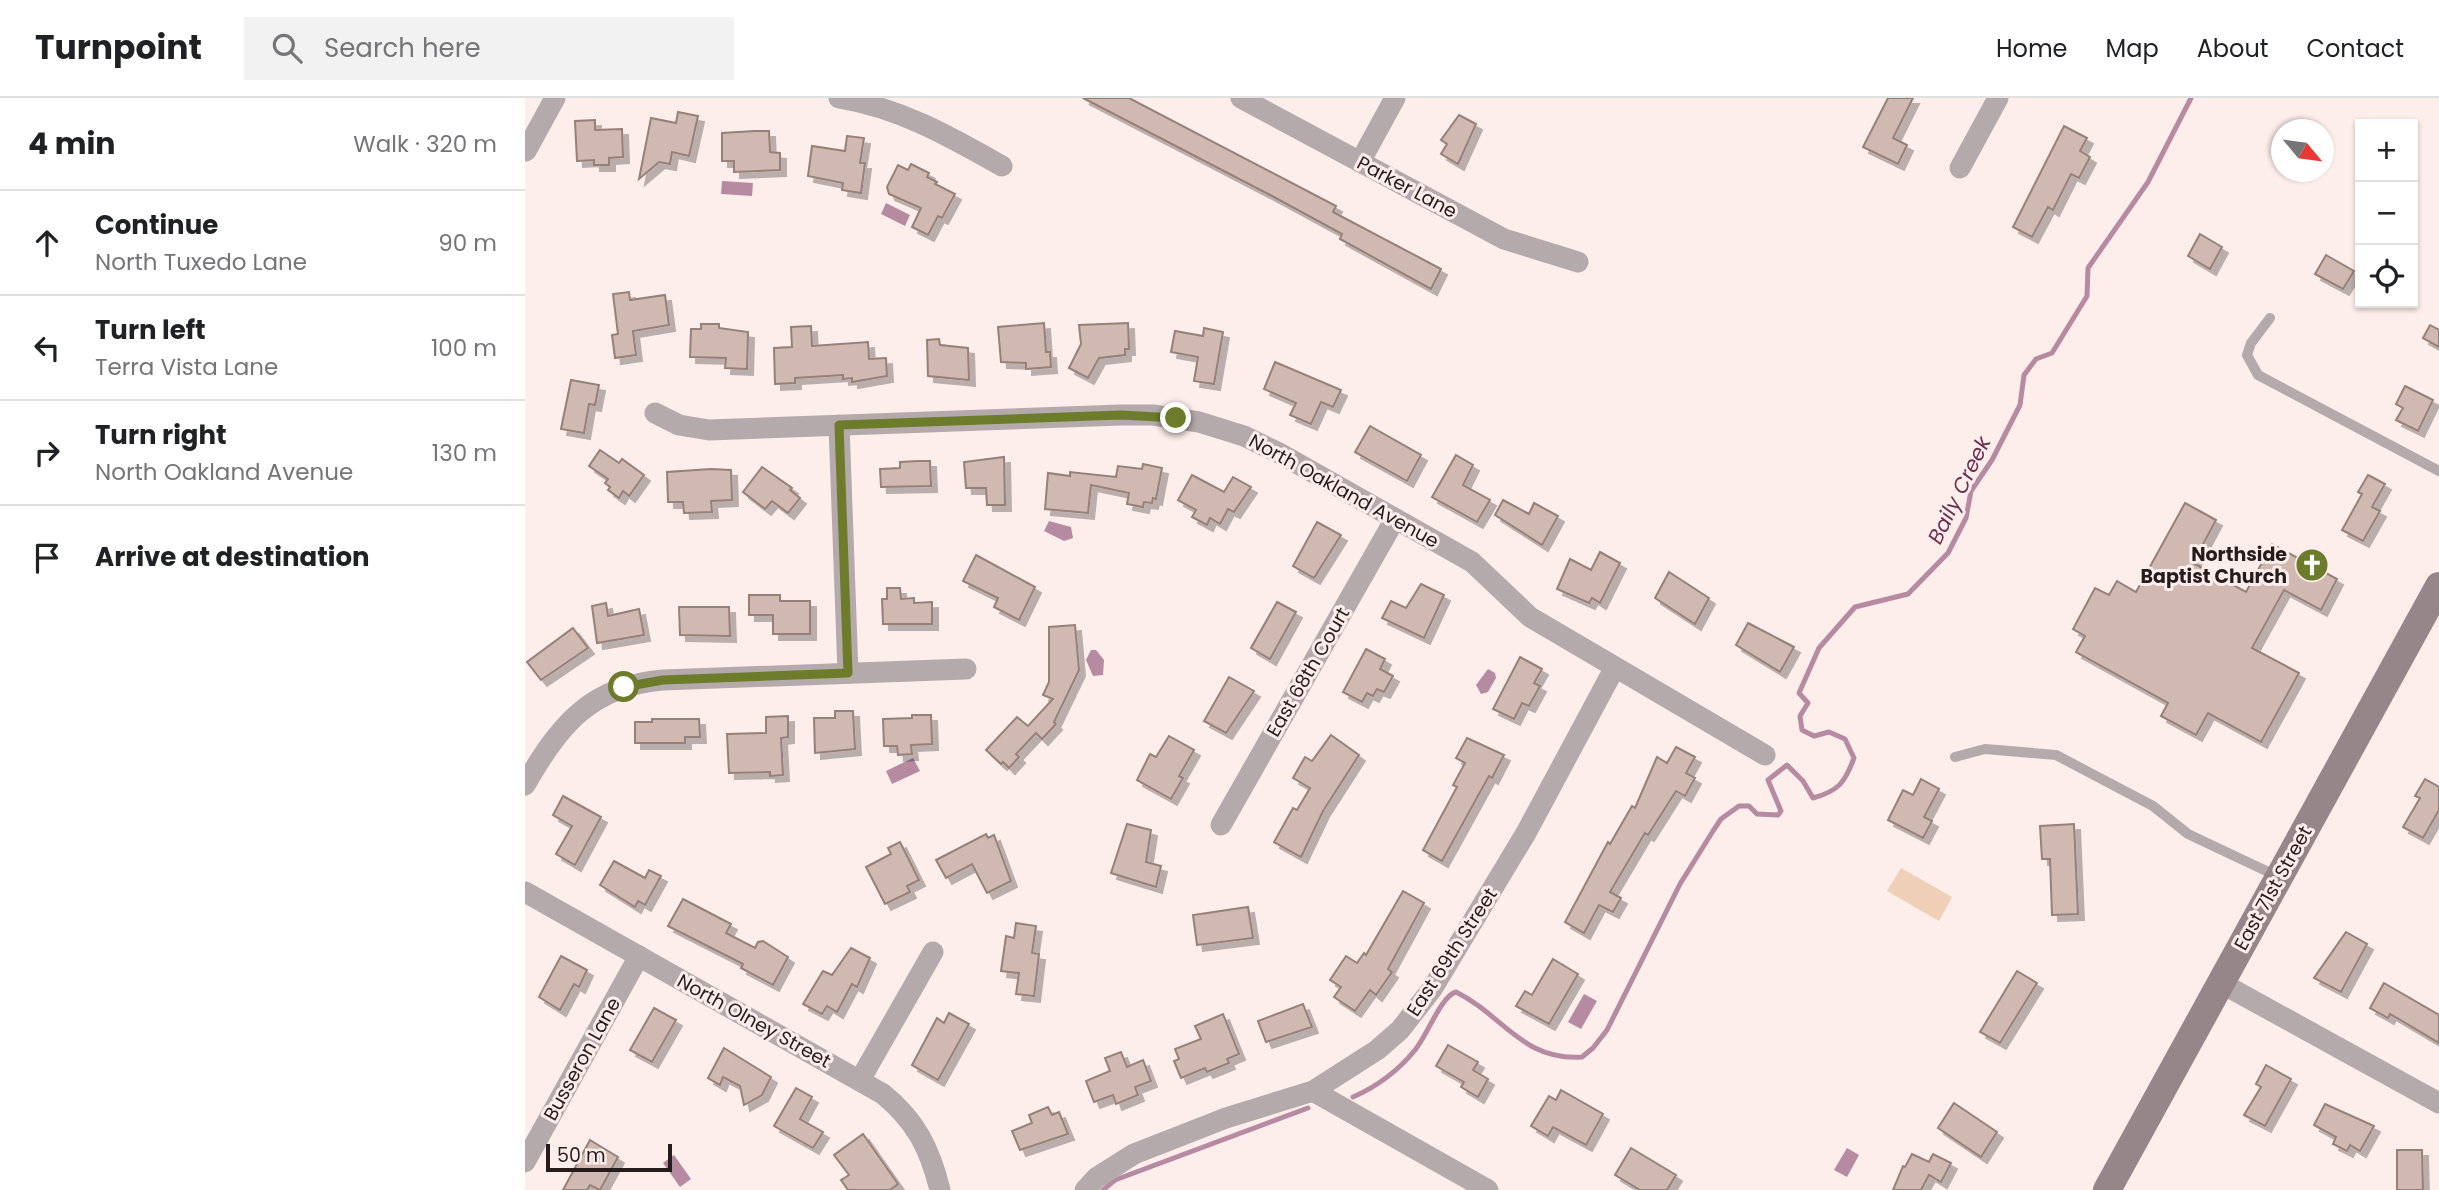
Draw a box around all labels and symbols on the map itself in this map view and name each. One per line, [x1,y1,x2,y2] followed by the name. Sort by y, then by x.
[2271,119,2334,182] north arrow
[1352,149,1462,225] street label: Parker Lane
[1160,402,1191,433] route end
[1244,427,1444,555] street label: North Oakland Avenue
[1920,430,1998,549] water label: Baily Creek
[2140,541,2287,590] place label: Northside Baptist Church
[2293,546,2331,584] church icon: Northside Baptist Church
[1260,602,1356,742] street label: East 68th Court
[608,671,639,702] route start
[2228,821,2318,955] street label: East 71st Street
[1400,882,1504,1022] street label: East 69th Street
[672,968,836,1074] street label: North Olney Street
[537,993,627,1125] street label: Busseron Lane
[546,1141,672,1173] scale bar

